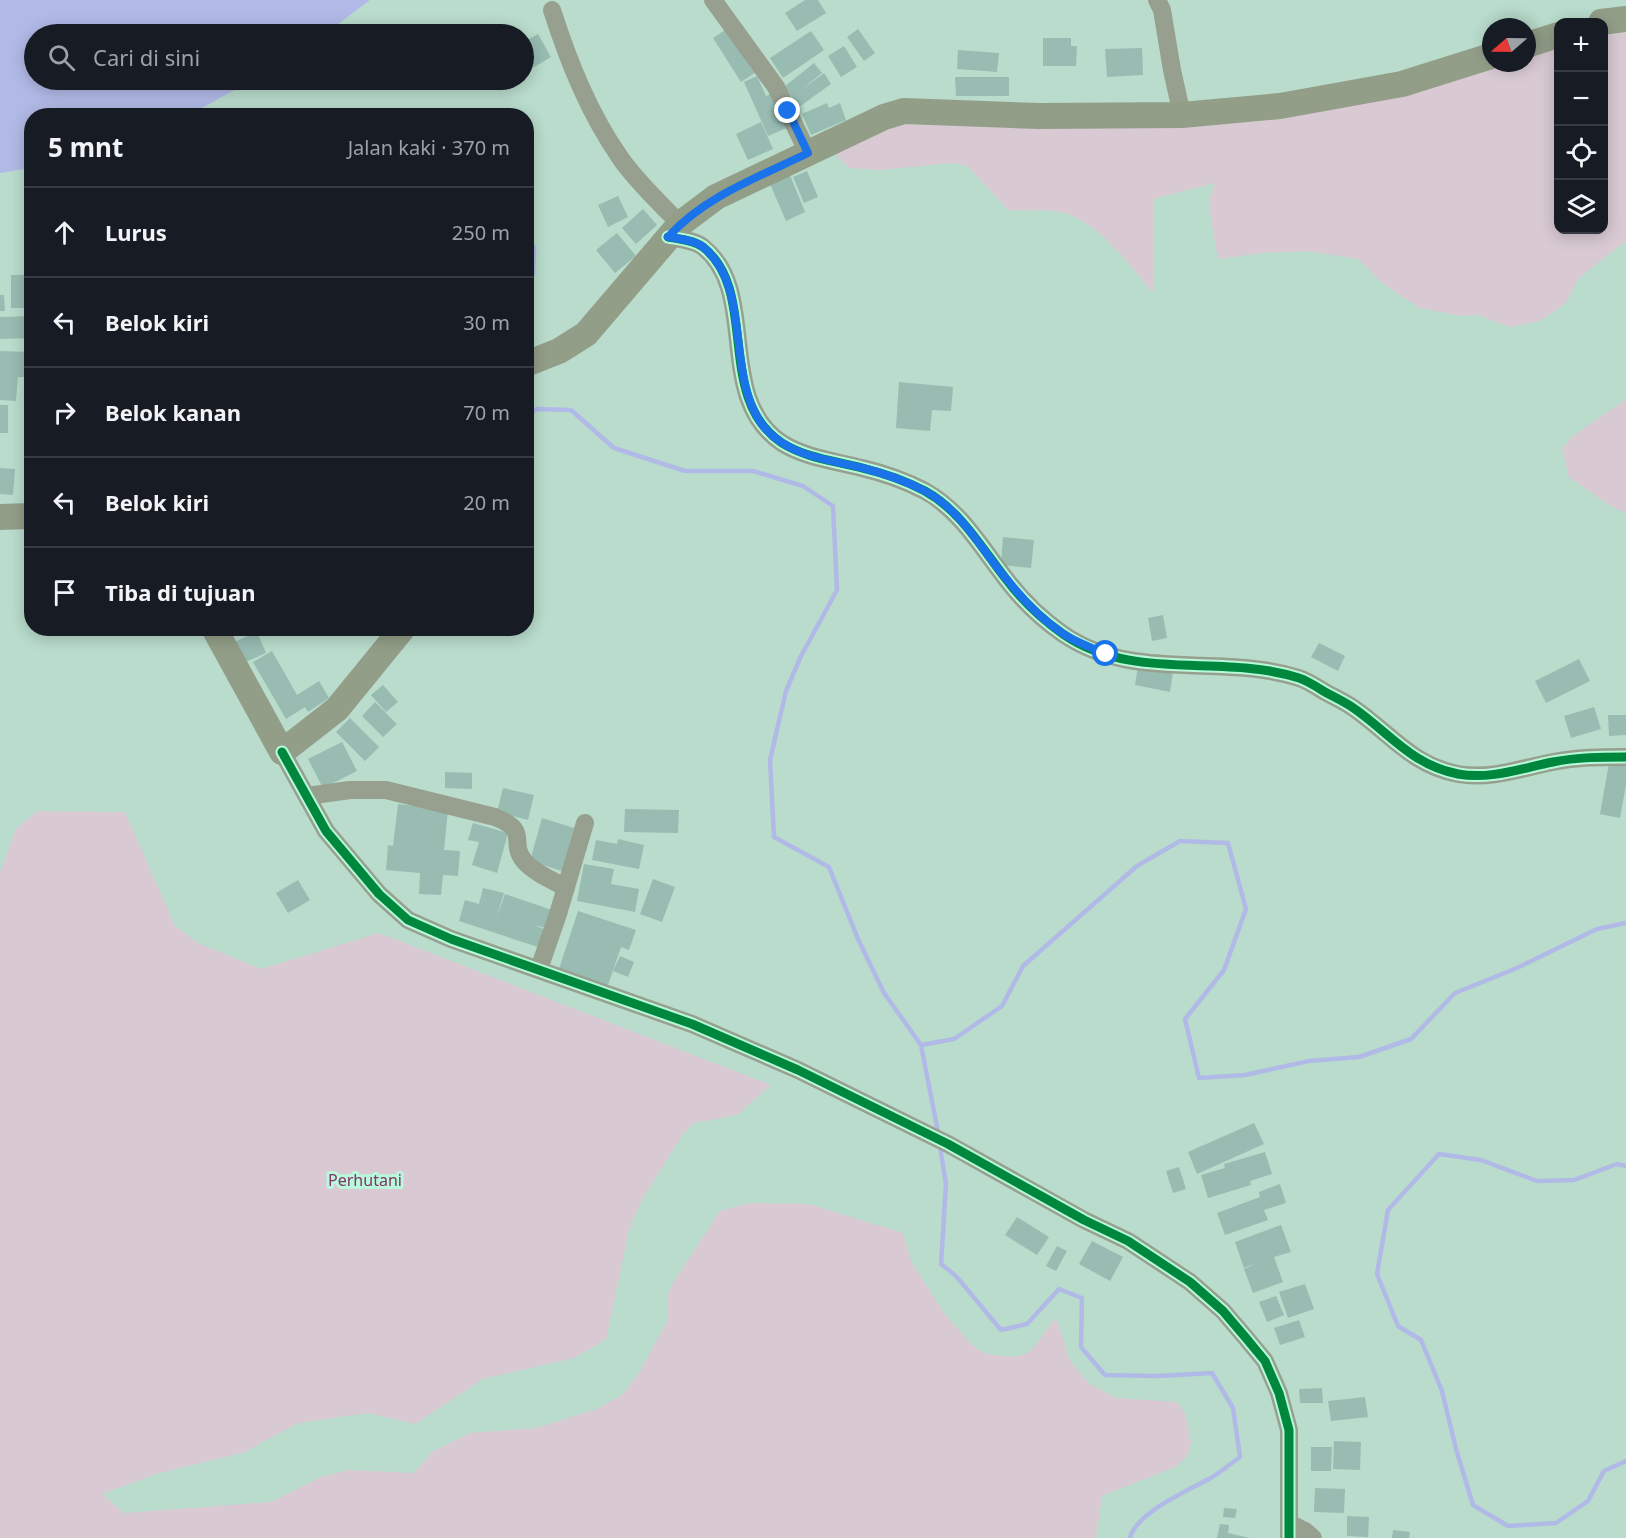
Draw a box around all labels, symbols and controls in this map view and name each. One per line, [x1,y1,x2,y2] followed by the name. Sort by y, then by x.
[1482,18,1536,72] north arrow
[1554,18,1608,234] map controls
[1554,18,1608,72] button: +
[24,24,534,90] search box
[45,41,78,74] icon: search
[93,42,200,72] text: Cari di sini
[1554,72,1608,126] button: −
[774,97,800,123] route end
[1554,126,1608,180] button: locate
[48,129,123,165] text: 5 mnt
[348,134,510,161] text: Jalan kaki · 370 m
[1554,180,1608,234] button: layers
[48,216,81,249] icon: ahead
[105,217,167,247] text: Lurus
[452,219,510,246] text: 250 m
[48,306,81,339] icon: left
[105,307,209,337] text: Belok kiri
[463,309,510,336] text: 30 m
[48,396,81,429] icon: right
[105,397,241,427] text: Belok kanan
[463,399,510,426] text: 70 m
[48,486,81,519] icon: left
[105,487,209,517] text: Belok kiri
[463,489,510,516] text: 20 m
[48,576,81,609] icon: arrive
[105,577,255,607] text: Tiba di tujuan
[1092,640,1118,666] route start
[328,1169,402,1191] park label: Perhutani

